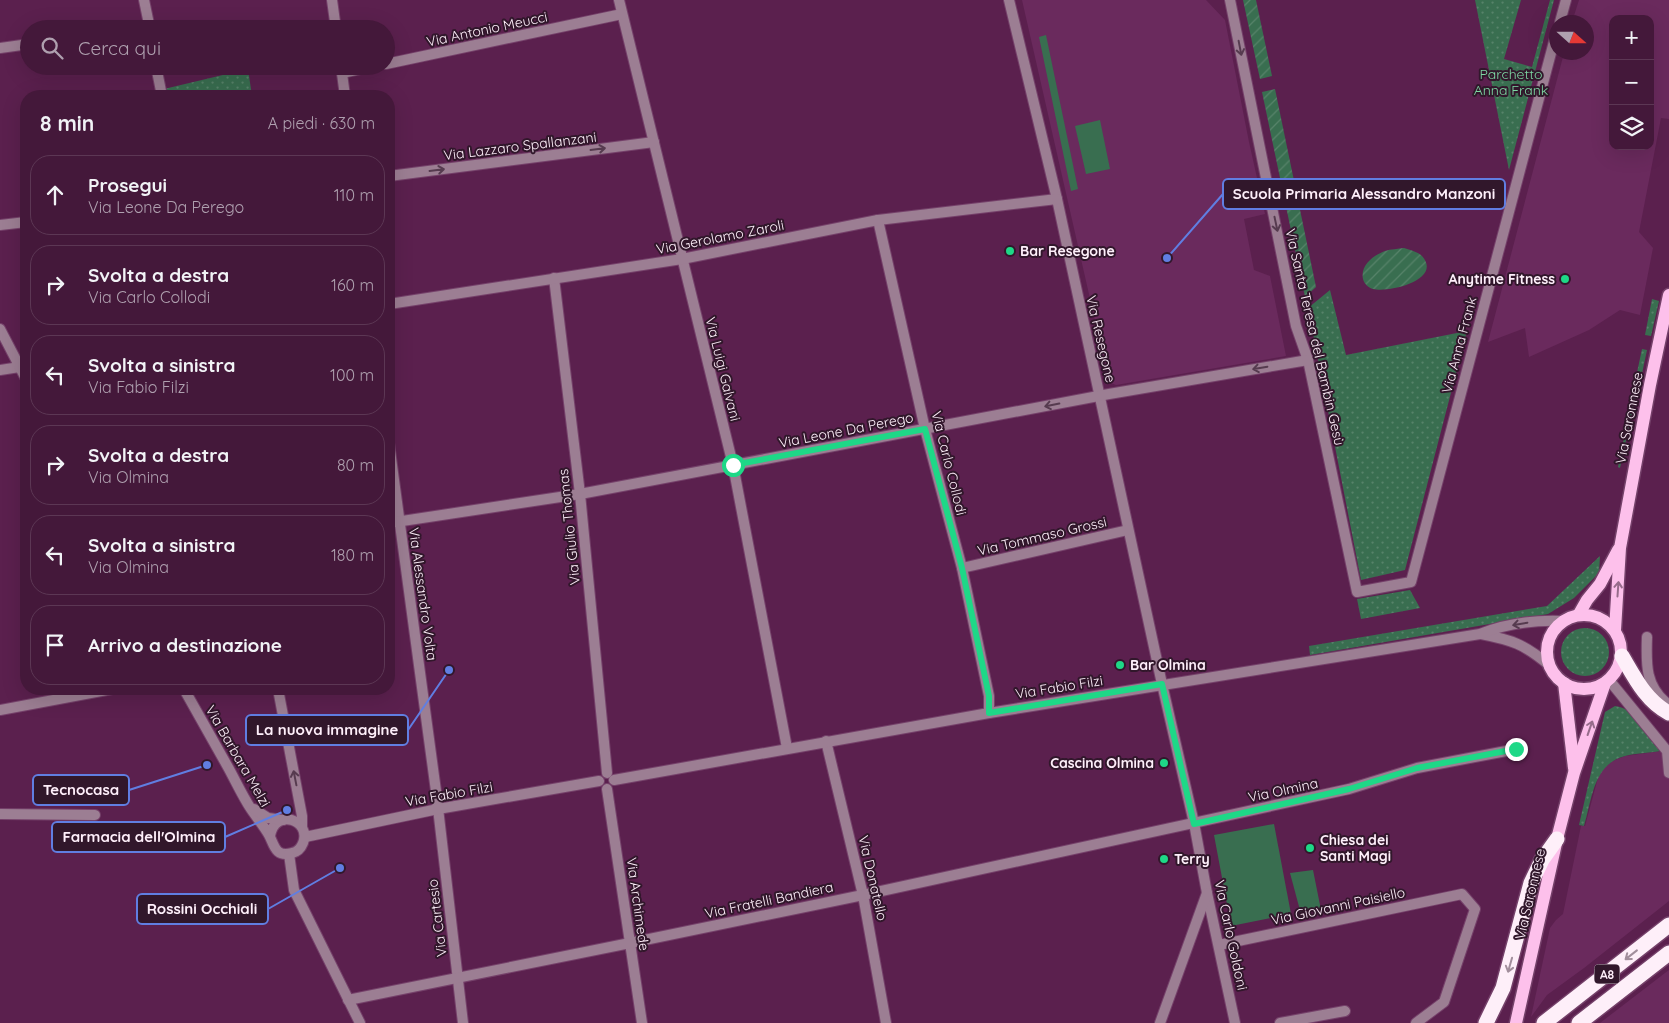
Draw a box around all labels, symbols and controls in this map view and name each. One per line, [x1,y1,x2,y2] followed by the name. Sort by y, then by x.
[425,7,549,51] street label: Via Antonio Meucci
[1549,15,1594,60] north arrow
[1609,15,1654,150] map controls
[1609,15,1654,60] button: +
[20,20,395,75] search box
[38,34,66,62] icon: search
[78,36,161,60] text: Cerca qui
[1236,39,1245,55] one-way arrow
[1609,60,1654,105] button: −
[1474,65,1548,99] park label: Parchetto Anna Frank
[1609,105,1654,150] button: layers
[40,110,94,136] text: 8 min
[268,113,375,133] text: A piedi · 630 m
[443,128,597,164] street label: Via Lazzaro Spallanzani
[590,144,606,154] one-way arrow
[429,165,445,175] one-way arrow
[88,173,167,197] text: Prosegui
[1223,179,1505,209] callout: Scuola Primaria Alessandro Manzoni
[41,181,69,209] icon: ahead
[1233,184,1495,203] text: Scuola Primaria Alessandro Manzoni
[334,185,374,205] text: 110 m
[88,197,244,217] text: Via Leone Da Perego
[655,216,785,258] street label: Via Gerolamo Zaroli
[1271,216,1281,232] one-way arrow
[1281,227,1349,447] street label: Via Santa Teresa del Bambin Gesù
[1020,242,1115,260] place label: Bar Resegone
[1004,245,1016,257] marker: Bar Resegone
[88,263,229,287] text: Svolta a destra
[1448,270,1555,288] place label: Anytime Fitness
[41,271,69,299] icon: right
[1559,273,1571,285] marker: Anytime Fitness
[331,275,374,295] text: 160 m
[88,287,210,307] text: Via Carlo Collodi
[1082,294,1120,385] street label: Via Resegone
[1437,295,1481,395] street label: Via Anna Frank
[701,315,745,423] street label: Via Luigi Galvani
[88,353,235,377] text: Svolta a sinistra
[41,361,69,389] icon: left
[1252,363,1268,373] one-way arrow
[330,365,374,385] text: 100 m
[1611,371,1647,465] street label: Via Saronnese
[88,377,189,397] text: Via Fabio Filzi
[1044,400,1060,410] one-way arrow
[777,408,915,452] street label: Via Leone Da Perego
[927,409,971,517] street label: Via Carlo Collodi
[88,443,229,467] text: Svolta a destra
[41,451,69,479] icon: right
[722,454,745,477] route start
[337,455,374,475] text: 80 m
[88,467,169,487] text: Via Olmina
[554,468,584,586] street label: Via Giulio Thomas
[976,512,1108,560] street label: Via Tommaso Grossi
[405,526,441,662] street label: Via Alessandro Volta
[88,533,235,557] text: Svolta a sinistra
[41,541,69,569] icon: left
[331,545,374,565] text: 180 m
[88,557,169,577] text: Via Olmina
[1613,581,1623,597] one-way arrow
[1513,620,1529,630] one-way arrow
[41,631,69,659] icon: arrive
[88,633,282,657] text: Arrivo a destinazione
[1130,656,1206,674] place label: Bar Olmina
[1114,659,1126,671] marker: Bar Olmina
[1014,671,1104,703] street label: Via Fabio Filzi
[202,702,274,810] street label: Via Barbara Melzi
[246,715,408,745] callout: La nuova immagine
[256,720,398,739] text: La nuova immagine
[1586,721,1595,736] one-way arrow
[1505,738,1528,761] route end
[1050,754,1154,772] place label: Cascina Olmina
[1158,757,1170,769] marker: Cascina Olmina
[289,771,299,787] one-way arrow
[1246,774,1320,806] street label: Via Olmina
[33,775,129,805] callout: Tecnocasa
[404,777,494,811] street label: Via Fabio Filzi
[43,780,119,799] text: Tecnocasa
[52,822,225,852] callout: Farmacia dell'Olmina
[63,827,216,846] text: Farmacia dell'Olmina
[1320,831,1391,865] place label: Chiesa dei Santi Magi
[854,834,892,922] street label: Via Donatello
[1304,842,1316,854] marker: Chiesa dei Santi Magi
[1511,847,1549,941] street label: Via Saronnese
[1174,850,1210,868] place label: Terry
[1158,853,1170,865] marker: Terry
[623,856,653,952] street label: Via Archimede
[423,878,451,958] street label: Via Cartesio
[703,878,835,922] street label: Via Fratelli Bandiera
[1211,878,1251,992] street label: Via Carlo Goldoni
[1269,883,1407,929] street label: Via Giovanni Paisiello
[137,894,268,924] callout: Rossini Occhiali
[147,899,257,918] text: Rossini Occhiali
[1625,950,1638,961] one-way arrow
[1505,957,1514,973] one-way arrow
[1594,964,1620,984] road number: A8

